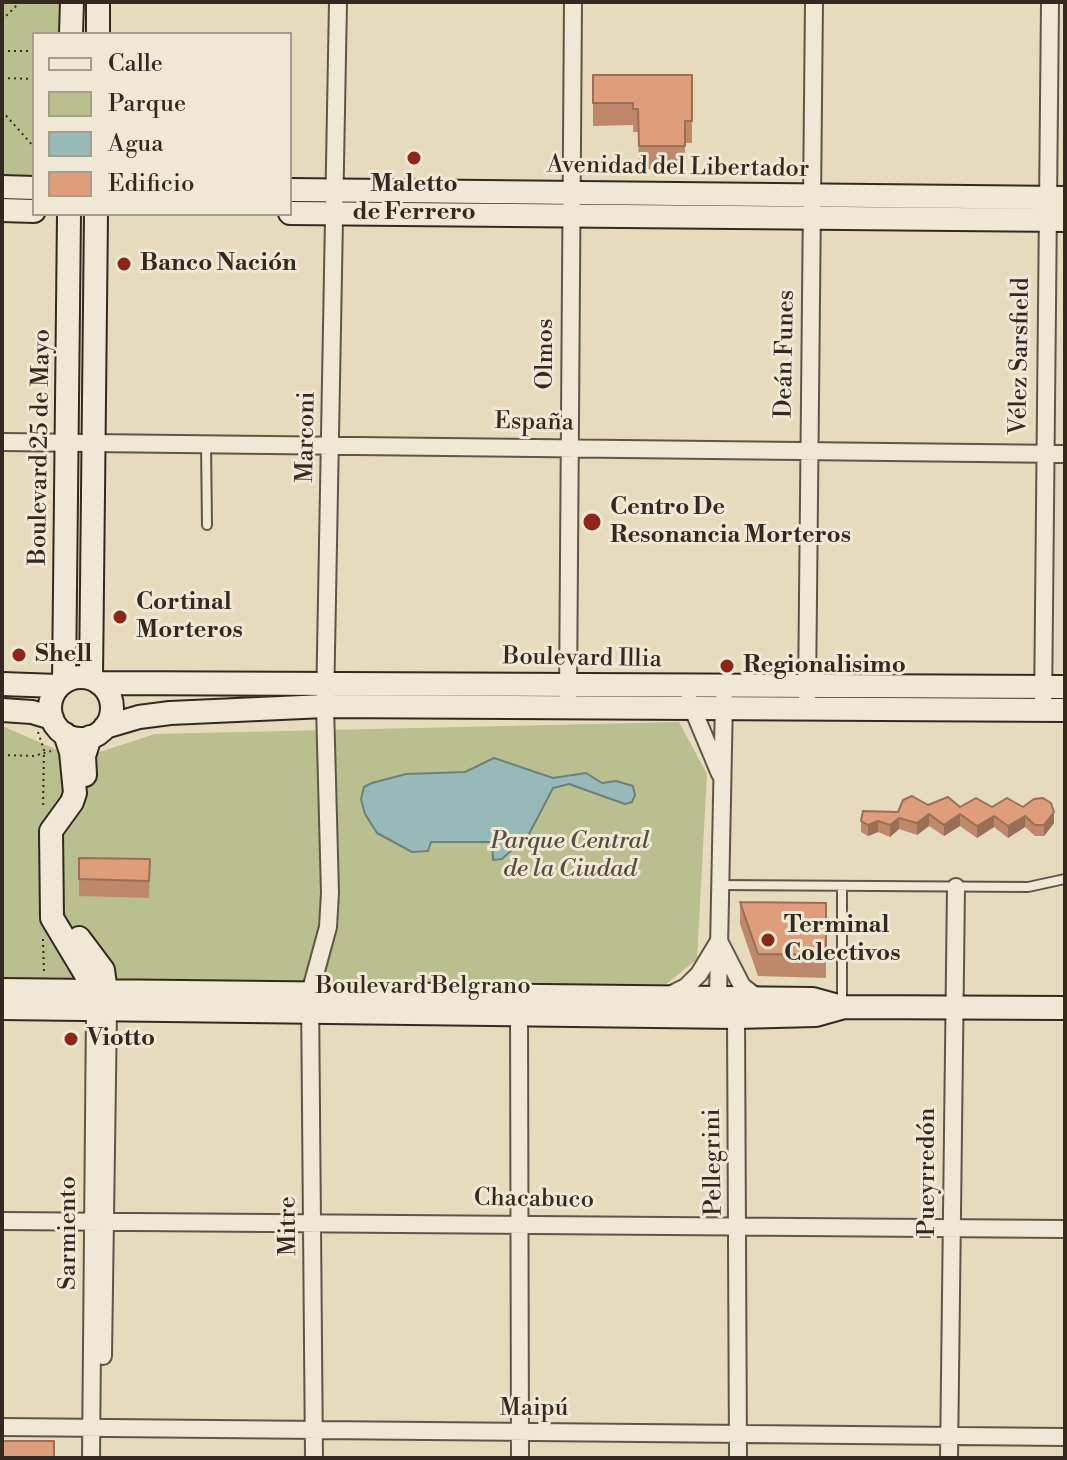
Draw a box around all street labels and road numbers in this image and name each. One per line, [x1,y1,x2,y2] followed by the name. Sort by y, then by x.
[547,151,809,185] street label: Avenidad del Libertador
[1005,277,1037,435] street label: Vélez Sarsfield
[770,290,802,418] street label: Deán Funes
[532,319,560,389] street label: Olmos
[25,329,57,565] street label: Boulevard 25 de Mayo
[292,391,322,483] street label: Marconi
[494,408,574,438] street label: España
[502,643,662,675] street label: Boulevard Illia
[315,973,531,1001] street label: Boulevard Belgrano
[699,1108,729,1216] street label: Pellegrini
[914,1108,942,1236] street label: Pueyrredón
[55,1176,83,1290] street label: Sarmiento
[474,1185,594,1215] street label: Chacabuco
[274,1196,304,1256] street label: Mitre
[500,1395,568,1423] street label: Maipú

